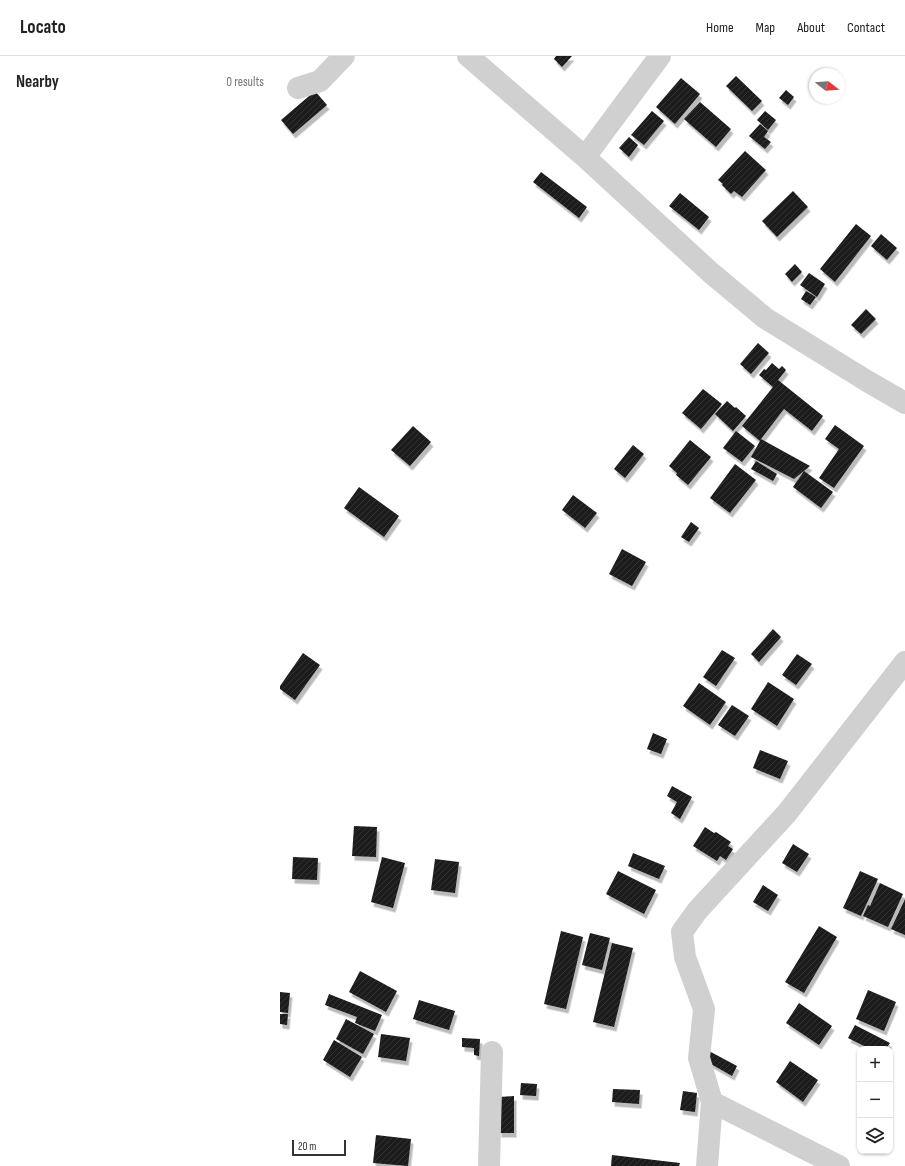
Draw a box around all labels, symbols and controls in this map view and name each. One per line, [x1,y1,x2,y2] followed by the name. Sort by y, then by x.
[20,16,66,39] text: Locato
[706,19,734,36] text: Home
[756,19,775,36] text: Map
[797,19,825,36] text: About
[847,19,885,36] text: Contact
[809,68,845,104] north arrow
[16,72,59,92] text: Nearby
[226,74,264,90] text: 0 results
[857,1046,893,1154] map controls
[857,1046,893,1082] button: +
[857,1082,893,1118] button: −
[857,1118,893,1154] button: layers
[292,1138,346,1157] scale bar
[298,1140,316,1153] text: 20 m

